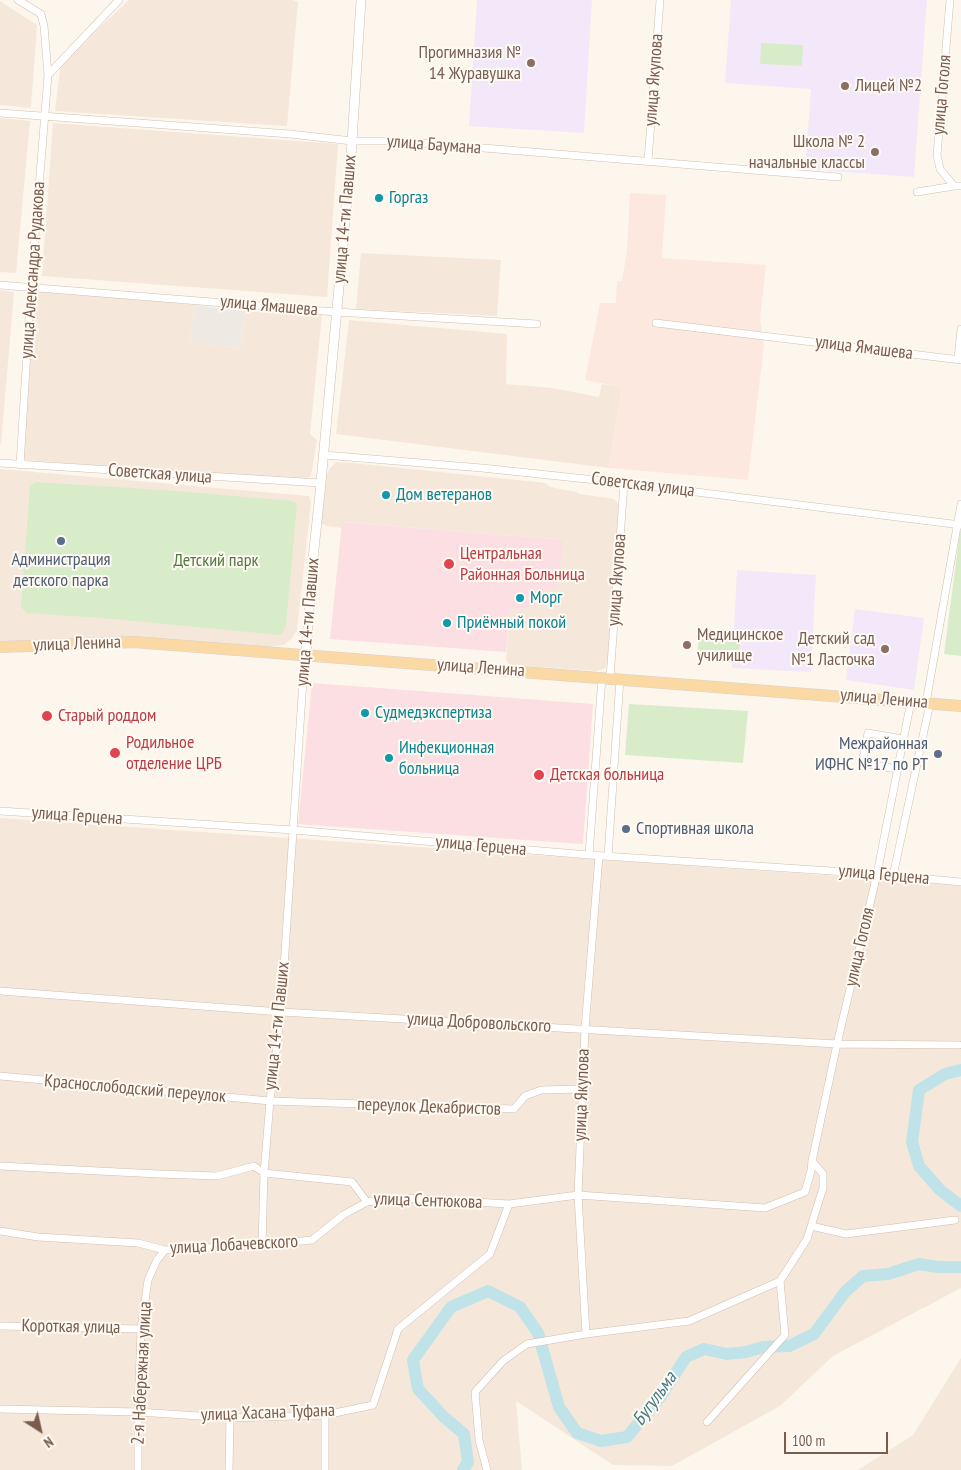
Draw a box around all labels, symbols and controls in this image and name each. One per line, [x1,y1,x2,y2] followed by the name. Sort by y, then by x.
[640,33,668,127] street label: улица Якупова
[418,42,521,84] place label: Прогимназия № 14 Журавушка
[928,54,956,136] street label: улица Гоголя
[525,57,537,69] marker: Прогимназия № 14 Журавушка
[855,75,922,97] place label: Лицей №2
[839,80,851,92] marker: Лицей №2
[386,131,482,159] street label: улица Баумана
[749,131,865,173] place label: Школа № 2 начальные классы
[869,146,881,158] marker: Школа № 2 начальные классы
[329,154,361,284] street label: улица 14-ти Павших
[16,181,50,359] street label: улица Александра Рудакова
[389,187,428,209] place label: Горгаз
[373,192,385,204] marker: Горгаз
[219,291,319,321] street label: улица Ямашева
[814,331,914,365] street label: улица Ямашева
[107,460,213,488] street label: Советская улица
[590,468,696,502] street label: Советская улица
[396,484,492,506] place label: Дом ветеранов
[380,489,392,501] marker: Дом ветеранов
[603,533,631,627] street label: улица Якупова
[55,535,67,547] marker: Администрация детского парка
[460,543,585,586] place label: Центральная Районная Больница
[11,549,111,592] place label: Администрация детского парка
[173,550,259,572] park label: Детский парк
[292,557,324,687] street label: улица 14-ти Павших
[442,557,456,571] marker: Центральная Районная Больница
[530,587,562,609] place label: Морг
[514,592,526,604] marker: Морг
[457,612,566,634] place label: Приёмный покой
[441,617,453,629] marker: Приёмный покой
[697,624,784,666] place label: Медицинское училище
[791,628,875,670] place label: Детский сад №1 Ласточка
[33,632,121,656] street label: улица Ленина
[681,639,693,651] marker: Медицинское училище
[879,643,891,655] marker: Детский сад №1 Ласточка
[436,654,526,682] street label: улица Ленина
[839,684,929,714] street label: улица Ленина
[375,702,492,724] place label: Судмедэкспертиза
[58,705,156,727] place label: Старый роддом
[359,707,371,719] marker: Судмедэкспертиза
[40,709,54,723] marker: Старый роддом
[126,732,222,774] place label: Родильное отделение ЦРБ
[815,733,928,776] place label: Межрайонная ИФНС №17 по РТ
[399,737,494,780] place label: Инфекционная больница
[108,746,122,760] marker: Родильное отделение ЦРБ
[932,748,944,760] marker: Межрайонная ИФНС №17 по РТ
[383,752,395,764] marker: Инфекционная больница
[550,764,664,786] place label: Детская больница
[532,768,546,782] marker: Детская больница
[31,802,123,830] street label: улица Герцена
[636,818,754,840] place label: Спортивная школа
[620,823,632,835] marker: Спортивная школа
[435,831,527,861] street label: улица Герцена
[838,860,930,890] street label: улица Герцена
[840,905,880,989] street label: улица Гоголя
[260,961,294,1091] street label: улица 14-ти Павших
[406,1008,552,1038] street label: улица Добровольского
[570,1048,594,1142] street label: улица Якупова
[43,1070,227,1108] street label: Краснослободский переулок
[357,1094,501,1120] street label: переулок Декабристов
[373,1188,483,1214] street label: улица Сентюкова
[169,1231,299,1259] street label: улица Лобачевского
[127,1301,157,1445] street label: 2-я Набережная улица
[21,1315,121,1339] street label: Короткая улица
[628,1368,682,1430] water label: Бугульма
[200,1400,336,1426] street label: улица Хасана Туфана
[15,1405,65,1455] north arrow
[786,1422,890,1454] scale bar
[792,1431,825,1450] text: 100 m
[40,1433,57,1452] text: N

